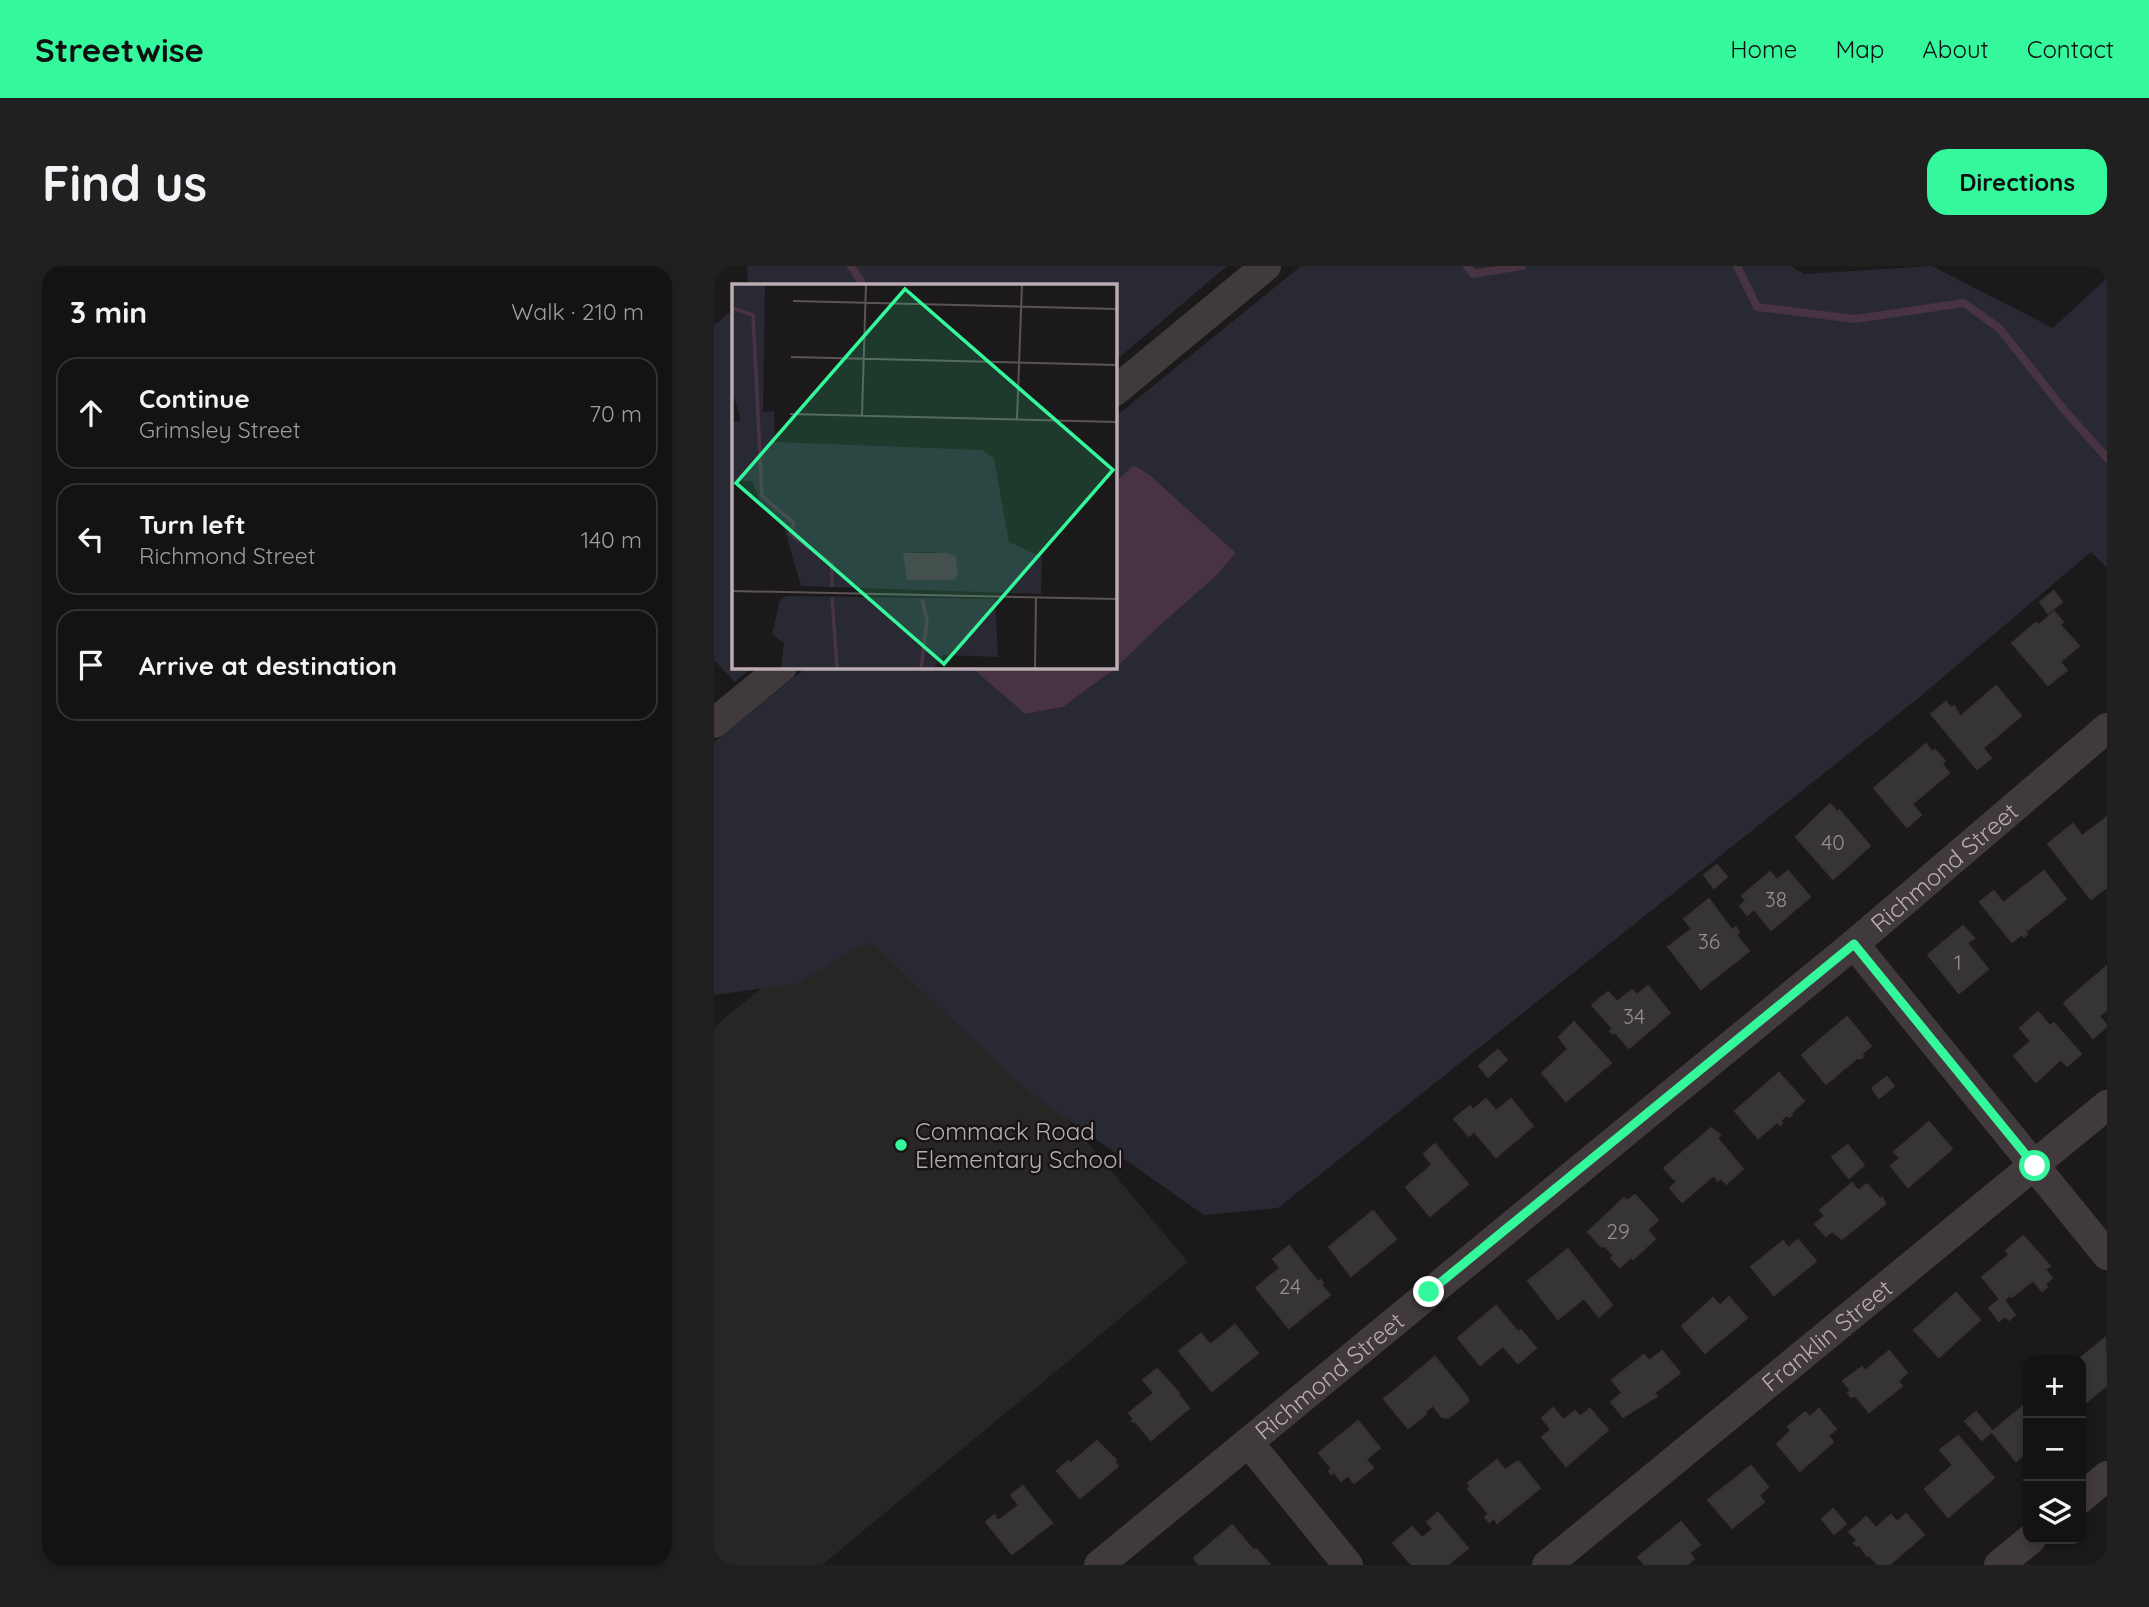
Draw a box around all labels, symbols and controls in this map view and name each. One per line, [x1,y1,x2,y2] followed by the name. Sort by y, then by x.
[35,29,204,70] text: Streetwise
[1730,34,1797,64] text: Home
[1835,34,1884,64] text: Map
[1922,34,1989,64] text: About
[2027,34,2114,64] text: Contact
[1927,149,2107,215] button: Directions
[42,152,207,213] text: Find us
[732,284,1116,668] inset map
[70,293,147,331] text: 3 min
[511,297,644,326] text: Walk · 210 m
[139,382,250,415] text: Continue
[72,394,110,432] icon: ahead
[589,399,642,428] text: 70 m
[139,415,301,444] text: Grimsley Street
[139,508,246,541] text: Turn left
[72,520,110,558] icon: left
[581,525,642,554] text: 140 m
[139,541,316,570] text: Richmond Street
[72,646,110,684] icon: arrive
[139,649,397,682] text: Arrive at destination
[1864,796,2024,938] street label: Richmond Street
[1821,829,1845,855] house number: 40
[1765,886,1787,912] house number: 38
[1698,928,1720,954] house number: 36
[1954,949,1962,975] house number: 1
[1623,1003,1645,1029] house number: 34
[915,1116,1123,1174] place label: Commack Road Elementary School
[893,1137,909,1153] marker: Commack Road Elementary School
[2019,1150,2050,1181] route start
[1606,1218,1630,1244] house number: 29
[1279,1273,1301,1299] house number: 24
[1755,1273,1898,1398] street label: Franklin Street
[1413,1276,1444,1307] route end
[1248,1306,1410,1446] street label: Richmond Street
[2023,1355,2086,1544] map controls
[2023,1355,2086,1418] button: +
[2023,1418,2086,1481] button: −
[2023,1481,2086,1544] button: layers

